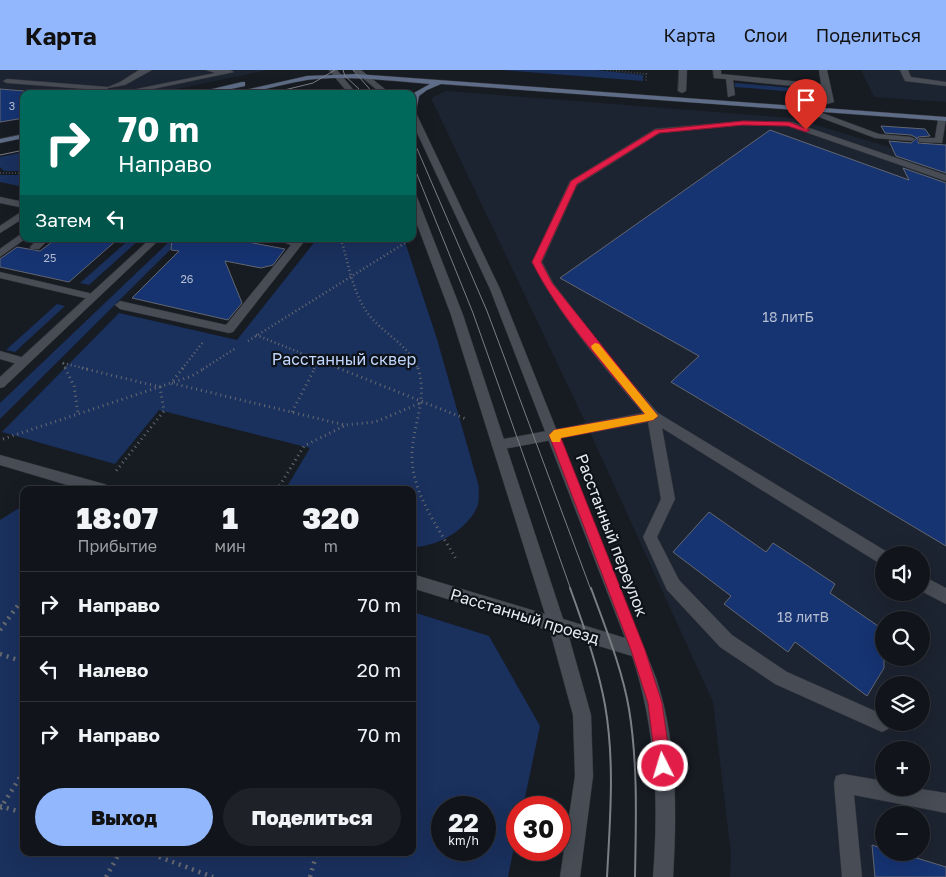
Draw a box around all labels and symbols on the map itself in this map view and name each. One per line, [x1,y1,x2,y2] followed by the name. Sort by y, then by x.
[785,79,827,130] pin
[9,99,15,112] house number: 3
[44,251,56,264] house number: 25
[180,272,194,285] house number: 26
[762,308,814,325] house number: 18 литБ
[272,349,416,369] park label: Расстанный сквер
[572,451,652,619] street label: Расстанный переулок
[448,584,602,648] street label: Расстанный проезд
[777,608,829,625] house number: 18 литВ
[636,739,688,791] position arrow
[506,796,571,861] speed limit sign: 30

